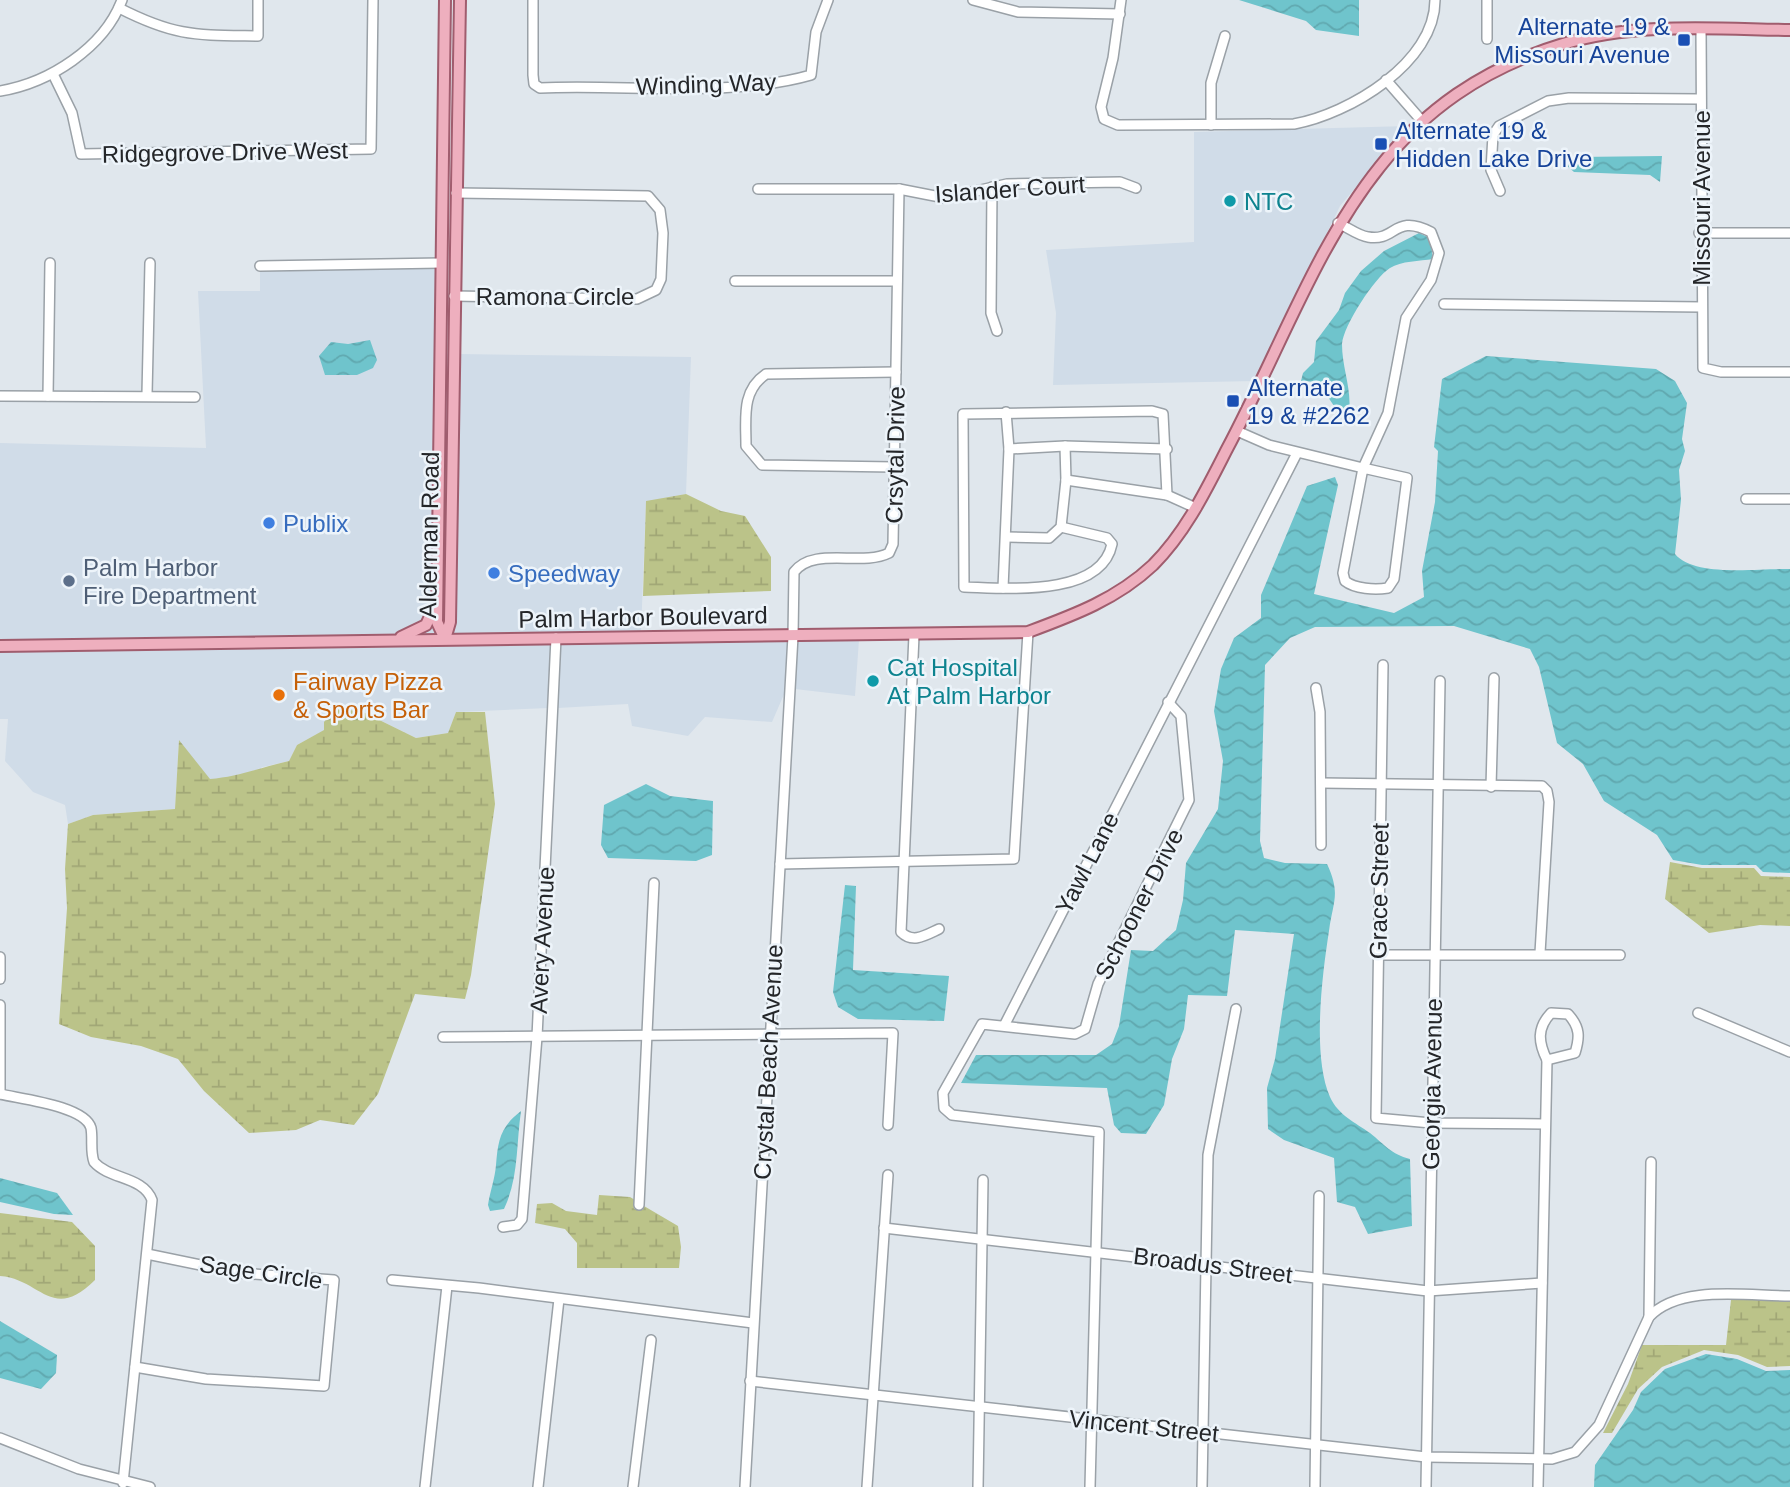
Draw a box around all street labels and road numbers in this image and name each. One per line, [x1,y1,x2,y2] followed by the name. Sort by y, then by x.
[635,68,777,100] street label: Winding Way
[1688,110,1715,286] street label: Missouri Avenue
[102,136,349,168] street label: Ridgegrove Drive West
[934,170,1086,208] street label: Islander Court
[476,283,634,310] street label: Ramona Circle
[880,386,910,524] street label: Crsytal Drive
[414,451,444,619] street label: Alderman Road
[518,601,768,633] street label: Palm Harbor Boulevard
[1050,808,1124,918] street label: Yawl Lane
[1364,822,1394,959] street label: Grace Street
[1089,824,1189,984] street label: Schooner Drive
[525,866,559,1014] street label: Avery Avenue
[748,944,788,1180] street label: Crystal Beach Avenue
[1417,998,1447,1170] street label: Georgia Avenue
[1132,1242,1294,1288] street label: Broadus Street
[198,1250,324,1294] street label: Sage Circle
[1068,1405,1220,1447] street label: Vincent Street

